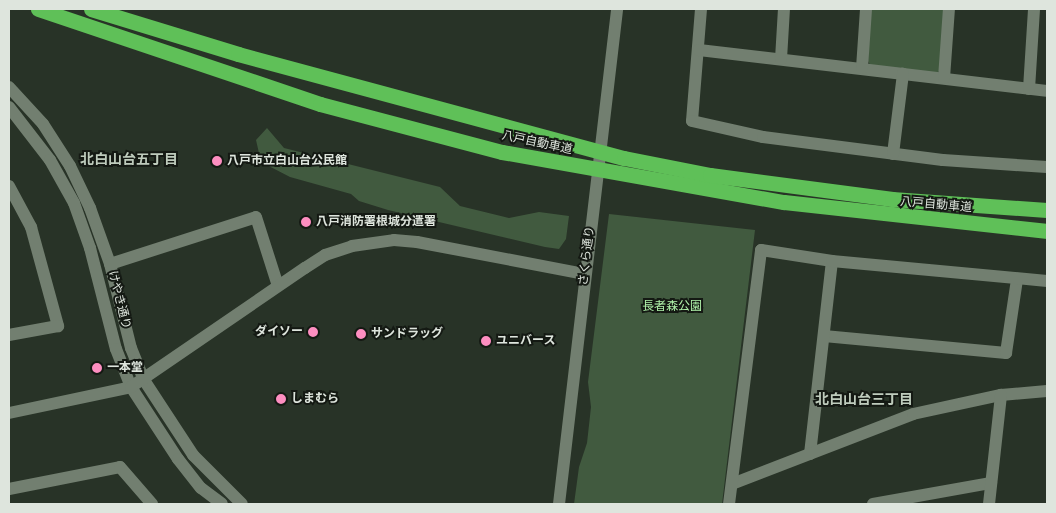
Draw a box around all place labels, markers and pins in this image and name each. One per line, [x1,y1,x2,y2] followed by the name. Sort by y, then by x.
[227,154,347,168] place label: 八戸市立白山台公民館
[211,155,223,167] marker: 八戸市立白山台公民館
[316,215,436,229] place label: 八戸消防署根城分遣署
[300,216,312,228] marker: 八戸消防署根城分遣署
[255,325,303,339] place label: ダイソー
[307,326,319,338] marker: ダイソー
[371,327,443,341] place label: サンドラッグ
[355,328,367,340] marker: サンドラッグ
[496,334,556,348] place label: ユニバース
[480,335,492,347] marker: ユニバース
[107,361,143,375] place label: 一本堂
[91,362,103,374] marker: 一本堂
[291,392,339,406] place label: しまむら
[275,393,287,405] marker: しまむら

